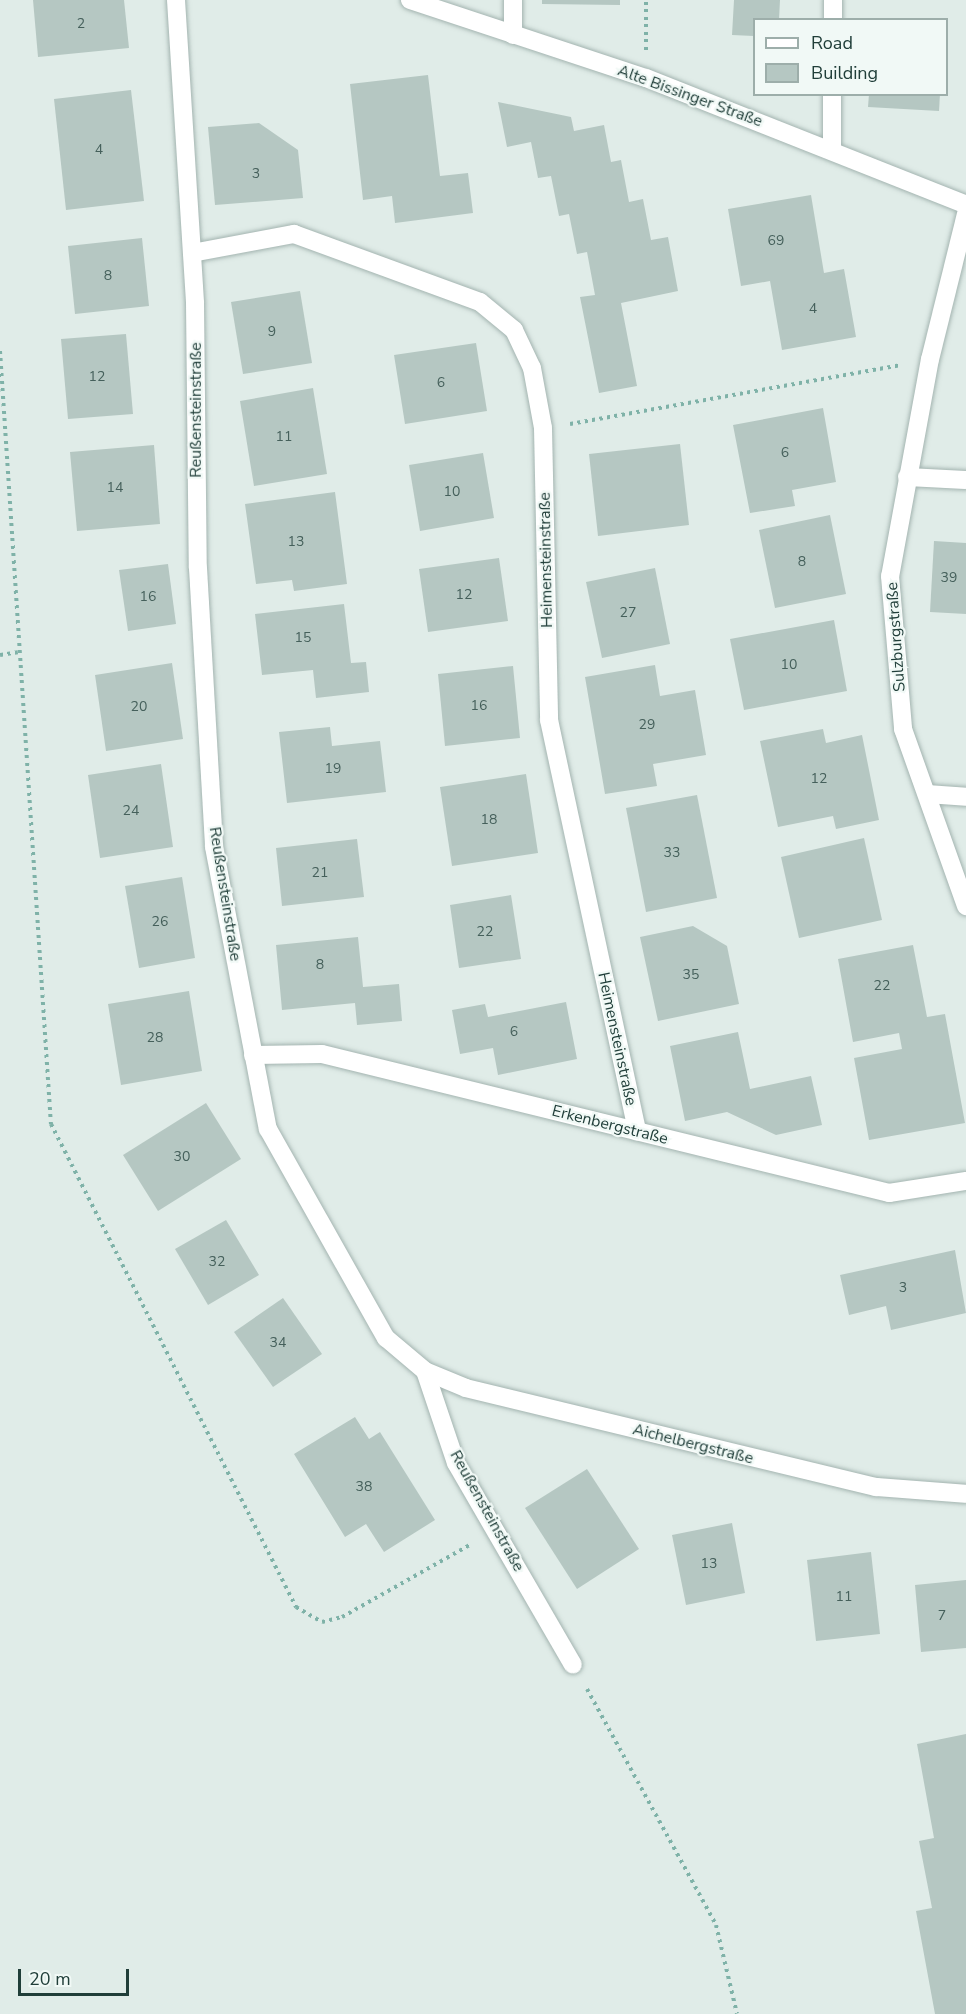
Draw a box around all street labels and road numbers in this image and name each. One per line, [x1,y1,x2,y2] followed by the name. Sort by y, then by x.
[615,61,765,131] street label: Alte Bissinger Straße
[186,342,206,478] street label: Reußensteinstraße
[535,492,557,628] street label: Heimensteinstraße
[883,581,909,693] street label: Sulzburgstraße
[205,826,245,962] street label: Reußensteinstraße
[593,971,641,1107] street label: Heimensteinstraße
[550,1101,670,1149] street label: Erkenbergstraße
[631,1420,755,1468] street label: Aichelbergstraße
[446,1447,528,1575] street label: Reußensteinstraße

